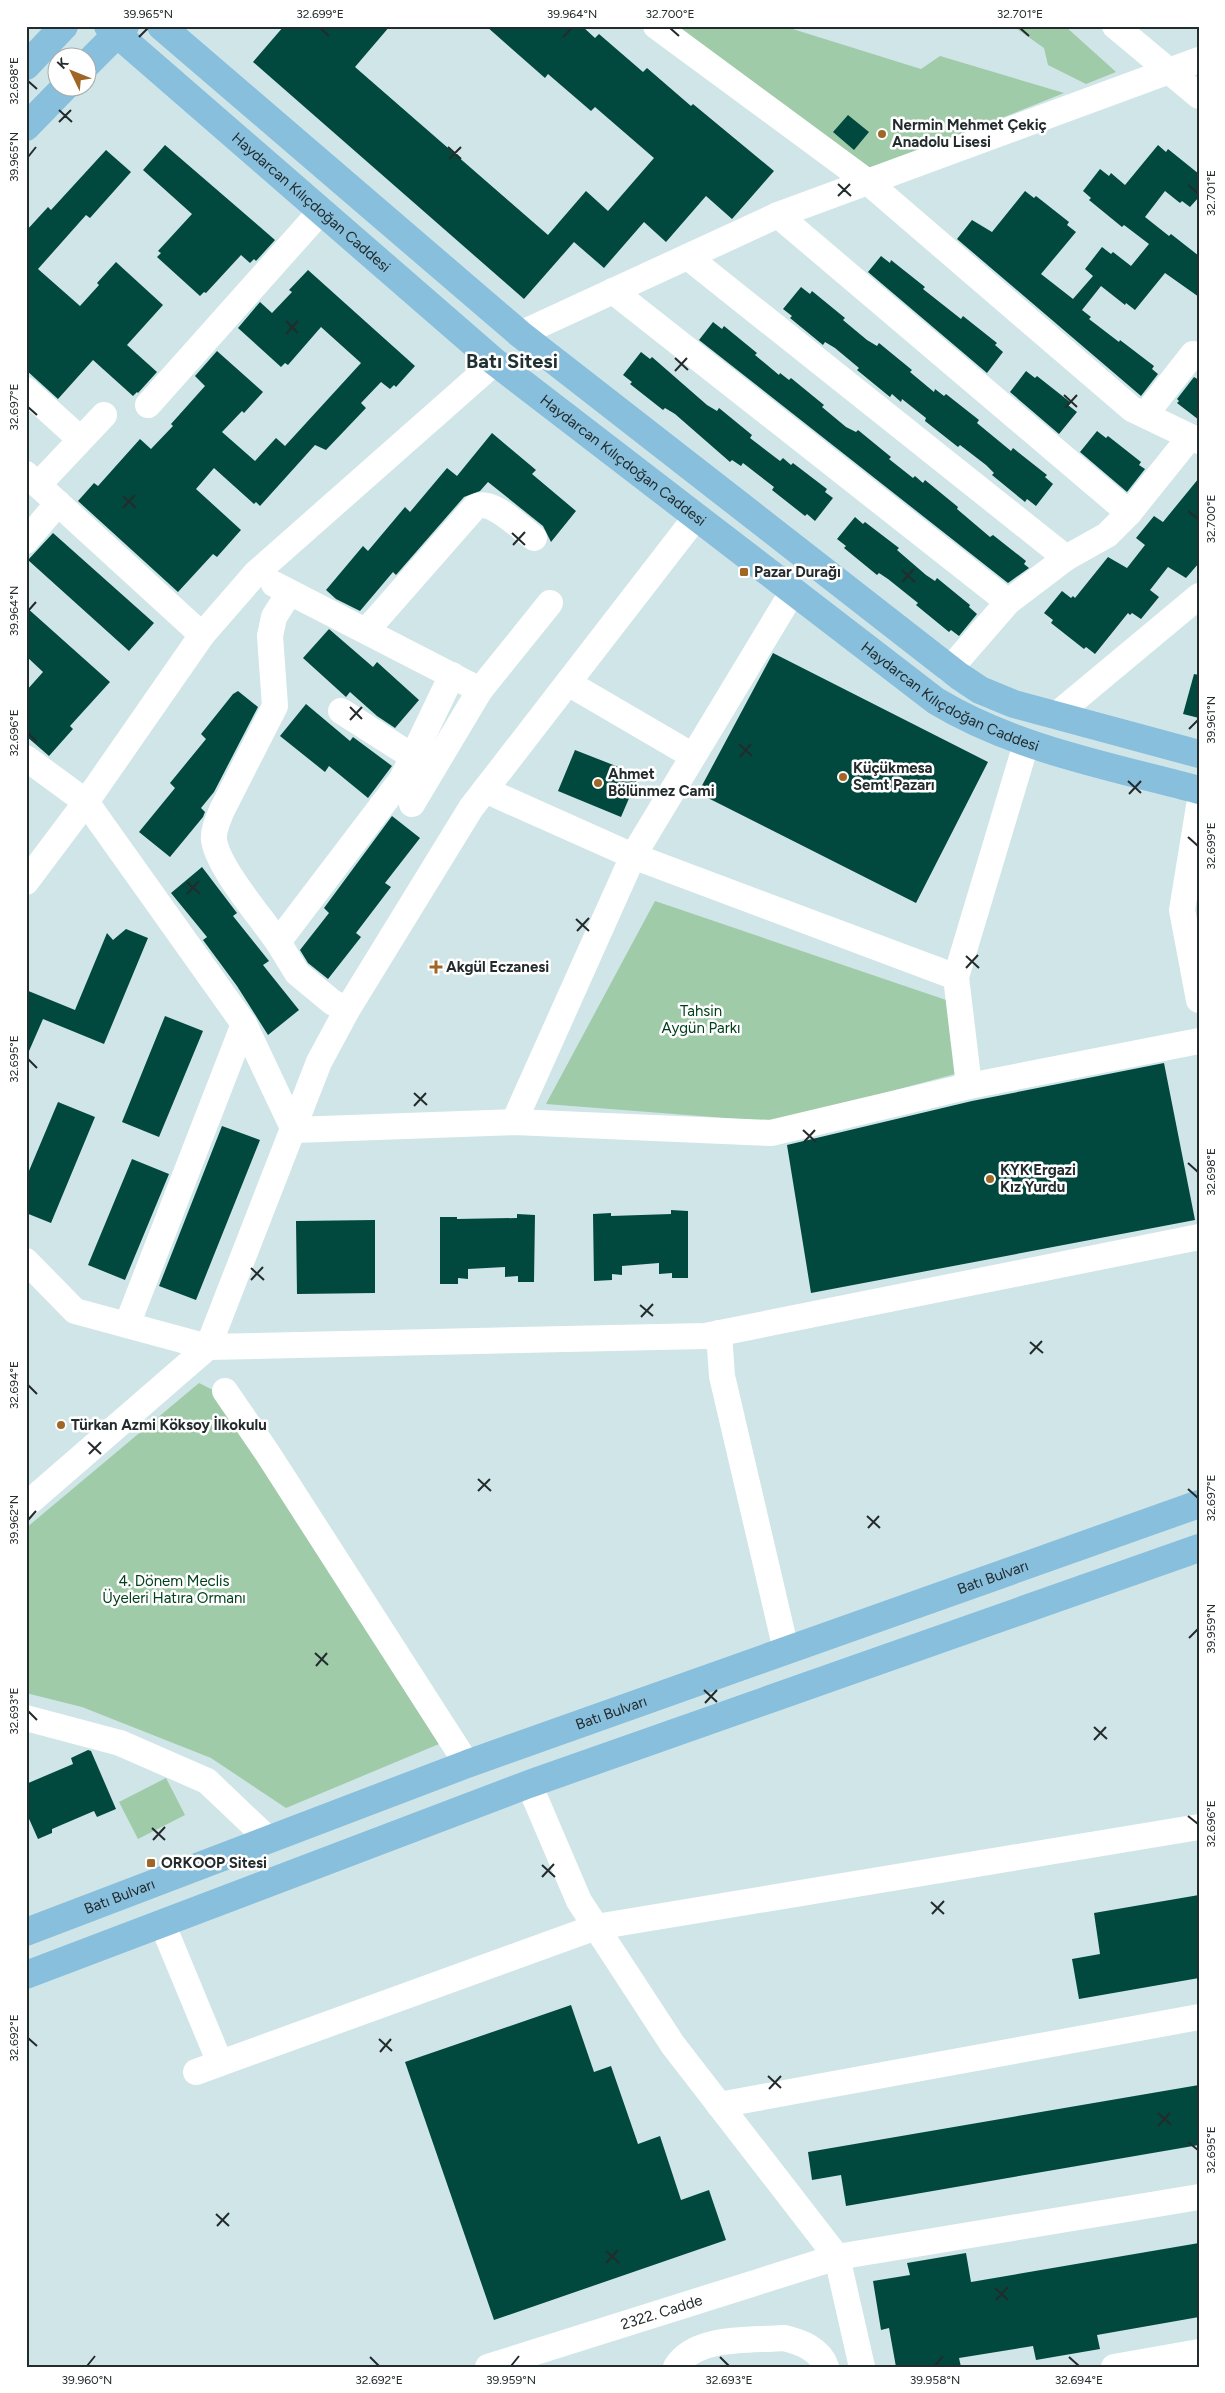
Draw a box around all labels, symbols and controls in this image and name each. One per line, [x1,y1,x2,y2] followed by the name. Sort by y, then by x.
[123,7,173,21] text: 39.965°N
[296,7,344,21] text: 32.699°E
[547,7,597,21] text: 39.964°N
[645,7,695,21] text: 32.700°E
[997,7,1043,21] text: 32.701°E
[48,48,98,98] north arrow
[53,54,73,73] text: K
[7,57,21,105] text: 32.698°E
[892,116,1047,151] place label: Nermin Mehmet Çekiç Anadolu Lisesi
[876,128,888,140] marker: Nermin Mehmet Çekiç Anadolu Lisesi
[228,129,394,276] street label: Haydarcan Kılıçdoğan Caddesi
[7,132,21,182] text: 39.965°N
[1204,170,1218,216] text: 32.701°E
[466,349,558,373] district label: Batı Sitesi
[7,383,21,431] text: 32.697°E
[537,391,710,530] street label: Haydarcan Kılıçdoğan Caddesi
[1204,494,1218,544] text: 32.700°E
[754,563,841,581] place label: Pazar Durağı
[738,566,750,578] marker: Pazar Durağı
[7,586,21,636] text: 39.964°N
[858,638,1041,755] street label: Haydarcan Kılıçdoğan Caddesi
[1204,696,1218,744] text: 39.961°N
[7,709,21,757] text: 32.696°E
[853,759,935,794] place label: Küçükmesa Semt Pazarı
[608,765,715,800] place label: Ahmet Bölünmez Cami
[837,771,849,783] marker: Küçükmesa Semt Pazarı
[592,777,604,789] marker: Ahmet Bölünmez Cami
[1204,822,1218,870] text: 32.699°E
[446,958,549,976] place label: Akgül Eczanesi
[430,961,442,973] marker: Akgül Eczanesi
[662,1002,740,1037] park label: Tahsin Aygün Parkı
[7,1035,21,1083] text: 32.695°E
[1204,1148,1218,1196] text: 32.698°E
[1000,1161,1076,1196] place label: KYK Ergazi Kız Yurdu
[984,1173,996,1185] marker: KYK Ergazi Kız Yurdu
[7,1361,21,1409] text: 32.694°E
[71,1415,267,1434] place label: Türkan Azmi Köksoy İlkokulu
[55,1419,67,1431] marker: Türkan Azmi Köksoy İlkokulu
[1204,1474,1218,1522] text: 32.697°E
[7,1495,21,1545] text: 39.962°N
[955,1556,1031,1598] street label: Batı Bulvarı
[102,1572,246,1607] park label: 4. Dönem Meclis Üyeleri Hatıra Ormanı
[1204,1604,1218,1654] text: 39.959°N
[7,1687,21,1735] text: 32.693°E
[573,1692,649,1734] street label: Batı Bulvarı
[1204,1800,1218,1848] text: 32.696°E
[161,1854,267,1872] place label: ORKOOP Sitesi
[145,1857,157,1869] marker: ORKOOP Sitesi
[81,1875,157,1918] street label: Batı Bulvarı
[7,2014,21,2062] text: 32.692°E
[1204,2126,1218,2174] text: 32.695°E
[619,2291,705,2334] street label: 2322. Cadde
[62,2373,112,2387] text: 39.960°N
[355,2373,403,2387] text: 32.692°E
[486,2373,536,2387] text: 39.959°N
[705,2373,753,2387] text: 32.693°E
[910,2373,960,2387] text: 39.958°N
[1055,2373,1103,2387] text: 32.694°E

